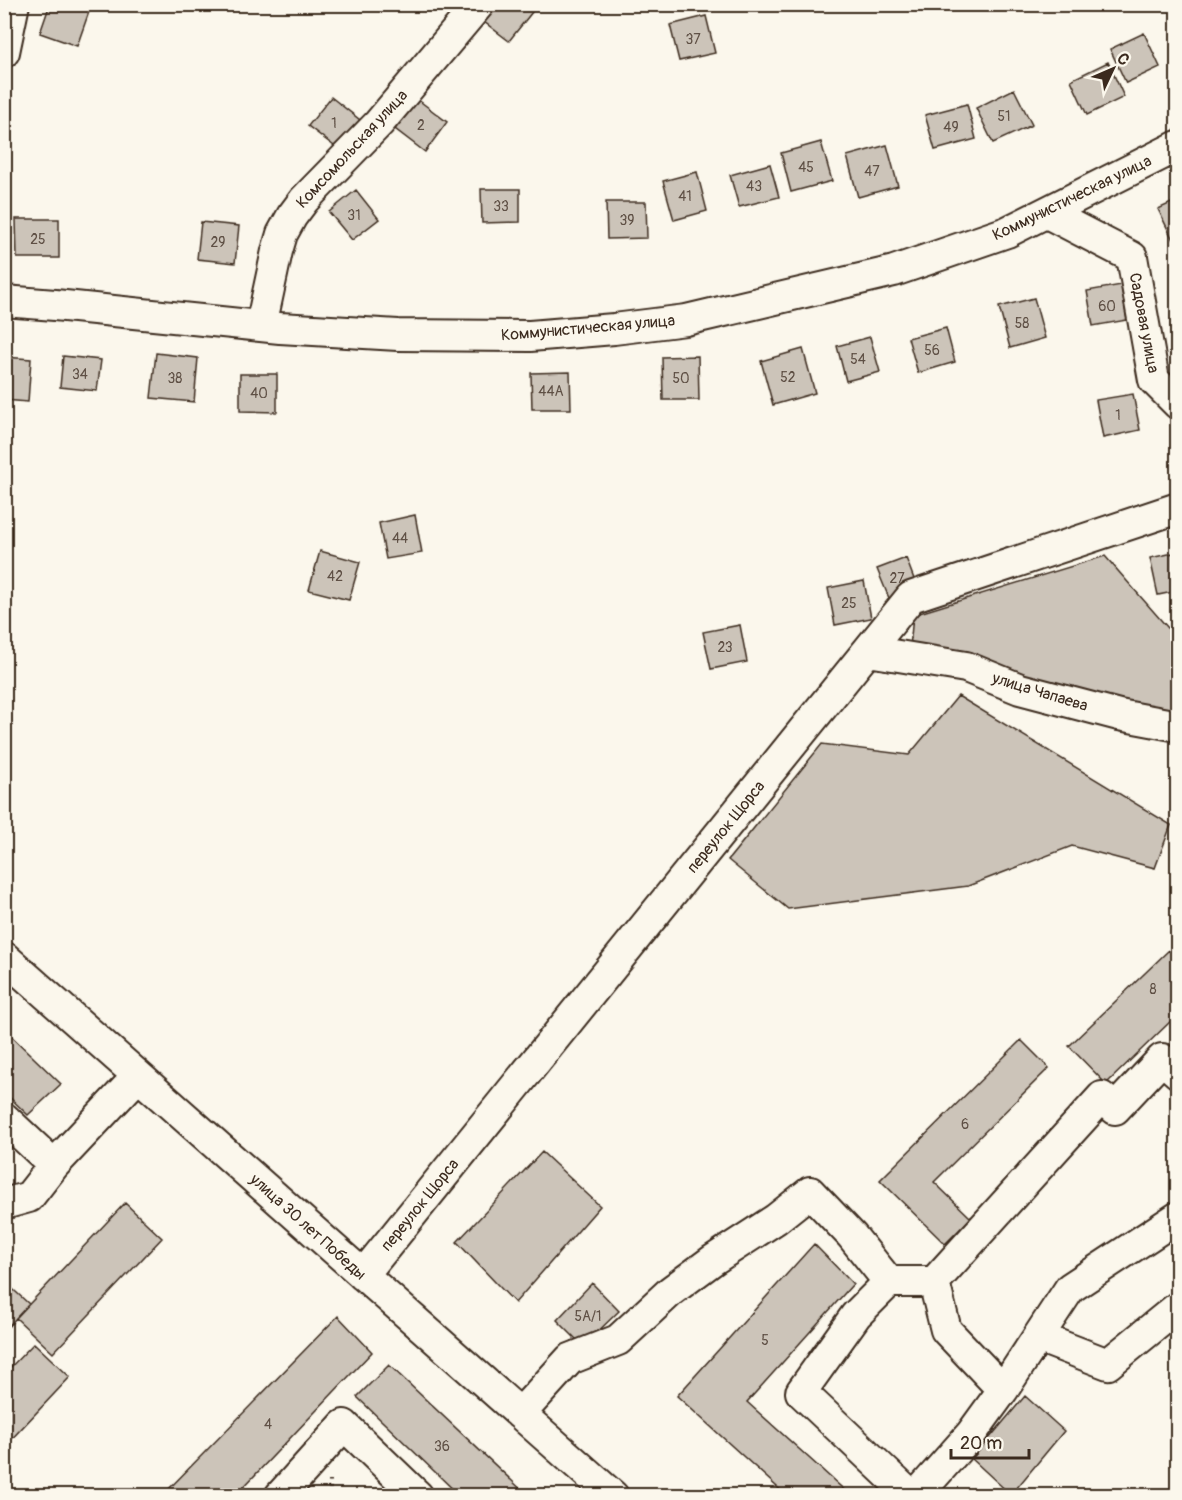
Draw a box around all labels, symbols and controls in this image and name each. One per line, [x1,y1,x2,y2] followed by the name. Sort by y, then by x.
[685,31,701,48] house number: 37
[1083,39,1143,99] north arrow
[1112,49,1134,70] text: С
[292,86,412,212] street label: Комсомольская улица
[997,108,1011,125] house number: 51
[331,115,337,132] house number: 1
[417,117,425,134] house number: 2
[943,119,959,136] house number: 49
[989,151,1155,245] street label: Коммунистическая улица
[798,159,814,176] house number: 45
[864,163,880,180] house number: 47
[746,178,762,195] house number: 43
[678,188,692,205] house number: 41
[493,198,509,215] house number: 33
[347,207,361,224] house number: 31
[619,212,635,229] house number: 39
[30,231,46,248] house number: 25
[210,234,226,251] house number: 29
[1124,271,1164,375] street label: Садовая улица
[1098,298,1116,315] house number: 60
[500,310,676,346] street label: Коммунистическая улица
[1015,315,1029,332] house number: 58
[924,342,940,359] house number: 56
[850,351,866,368] house number: 54
[72,366,88,383] house number: 34
[780,369,796,386] house number: 52
[168,370,182,387] house number: 38
[672,370,690,387] house number: 50
[538,383,564,400] house number: 44А
[250,385,268,402] house number: 40
[1115,407,1121,424] house number: 1
[392,530,408,547] house number: 44
[327,568,343,585] house number: 42
[889,570,905,587] house number: 27
[841,595,857,612] house number: 25
[717,639,733,656] house number: 23
[989,668,1090,716] street label: улица Чапаева
[683,777,769,877] street label: переулок Щорса
[1149,981,1157,998] house number: 8
[961,1116,969,1133] house number: 6
[377,1155,463,1255] street label: переулок Щорса
[245,1169,370,1284] street label: улица 30 лет Победы
[574,1308,602,1325] house number: 5А/1
[761,1332,769,1349] house number: 5
[264,1416,272,1433] house number: 4
[951,1422,1029,1460] scale bar
[960,1432,1002,1455] text: 20 m
[434,1438,450,1455] house number: 36

